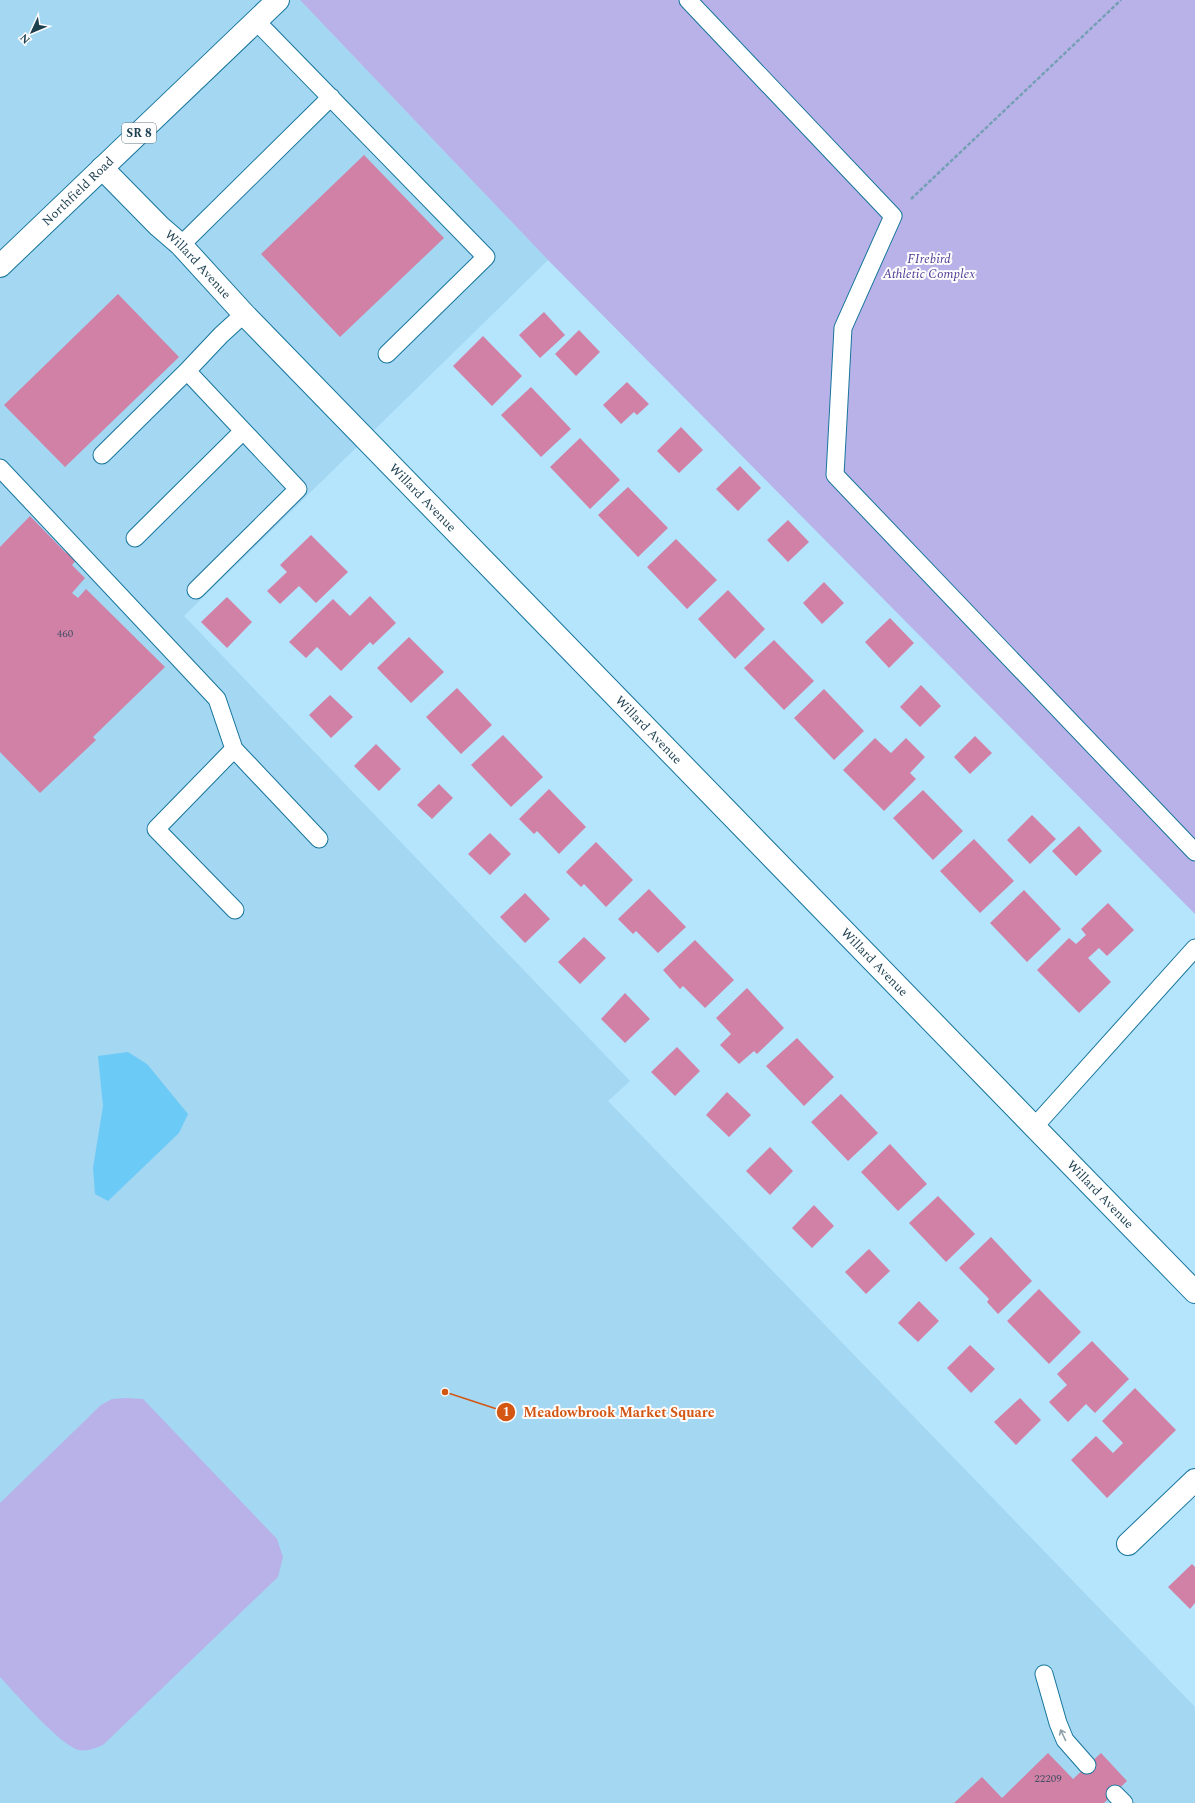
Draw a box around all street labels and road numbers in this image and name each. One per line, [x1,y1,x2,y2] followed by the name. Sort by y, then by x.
[122,123,156,143] road number: SR 8
[37,152,119,231] street label: Northfield Road
[160,225,236,304] street label: Willard Avenue
[384,459,461,537] street label: Willard Avenue
[610,691,687,769] street label: Willard Avenue
[836,923,913,1001] street label: Willard Avenue
[1062,1156,1139,1234] street label: Willard Avenue

